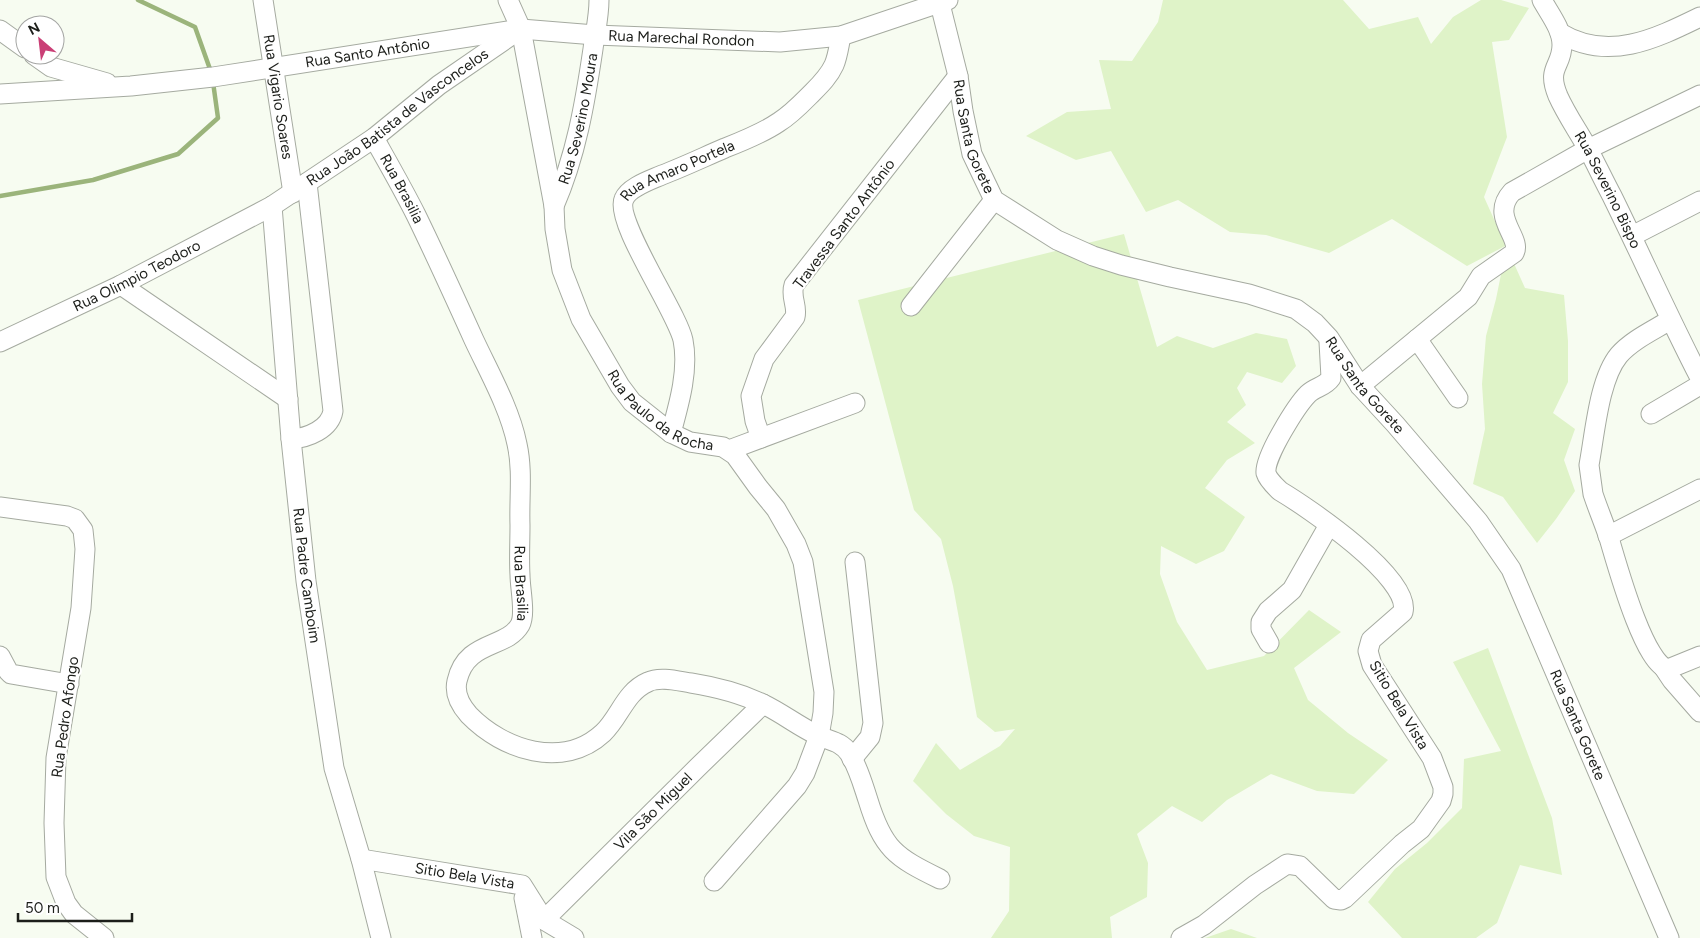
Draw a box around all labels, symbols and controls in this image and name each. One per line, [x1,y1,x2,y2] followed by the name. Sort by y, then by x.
[15,15,65,65] north arrow
[25,19,43,39] text: N
[608,27,755,50] street label: Rua Marechal Rondon
[259,33,297,161] street label: Rua Vigario Soares
[304,34,431,72] street label: Rua Santo Antônio
[303,45,492,190] street label: Rua João Batista de Vasconcelos
[554,52,601,187] street label: Rua Severino Moura
[950,78,999,196] street label: Rua Santa Gorete
[1571,128,1645,252] street label: Rua Severino Bispo
[616,136,737,204] street label: Rua Amaro Portela
[376,151,428,226] street label: Rua Brasilia
[789,155,899,293] street label: Travessa Santo Antônio
[70,236,204,315] street label: Rua Olimpio Teodoro
[1321,333,1408,437] street label: Rua Santa Gorete
[603,366,715,454] street label: Rua Paulo da Rocha
[289,507,324,644] street label: Rua Padre Camboim
[511,545,532,623] street label: Rua Brasilia
[48,655,82,779] street label: Rua Pedro Afongo
[1365,657,1433,753] street label: Sitio Bela Vista
[1546,667,1609,783] street label: Rua Santa Gorete
[610,769,696,854] street label: Vila São Miguel
[414,859,516,893] street label: Sitio Bela Vista
[18,890,131,922] scale bar
[25,899,60,917] text: 50 m

